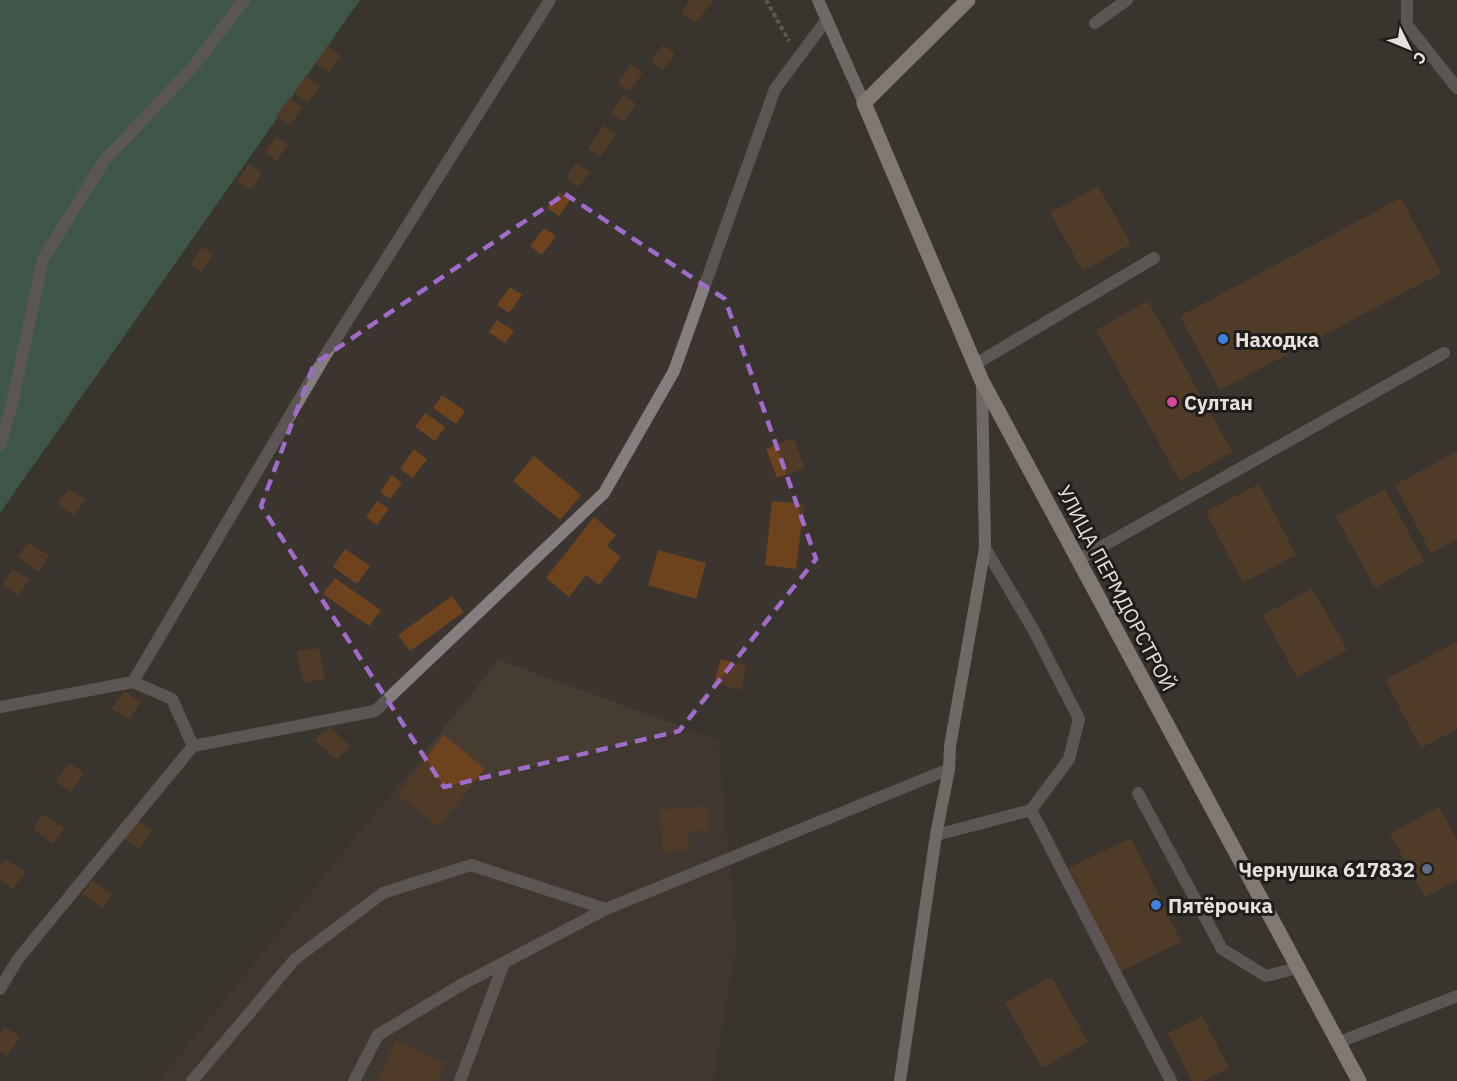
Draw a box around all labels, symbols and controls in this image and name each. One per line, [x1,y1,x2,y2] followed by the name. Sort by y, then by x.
[1379,18,1439,78] north arrow
[1409,48,1431,69] text: С
[1235,326,1319,353] place label: Находка
[1216,332,1230,346] marker: Находка
[1184,389,1253,416] place label: Султан
[1165,395,1179,409] marker: Султан
[1051,480,1183,696] street label: УЛИЦА ПЕРМДОРСТРОЙ
[1239,856,1415,883] place label: Чернушка 617832
[1420,862,1434,876] marker: Чернушка 617832
[1168,892,1273,919] place label: Пятёрочка
[1149,898,1163,912] marker: Пятёрочка

